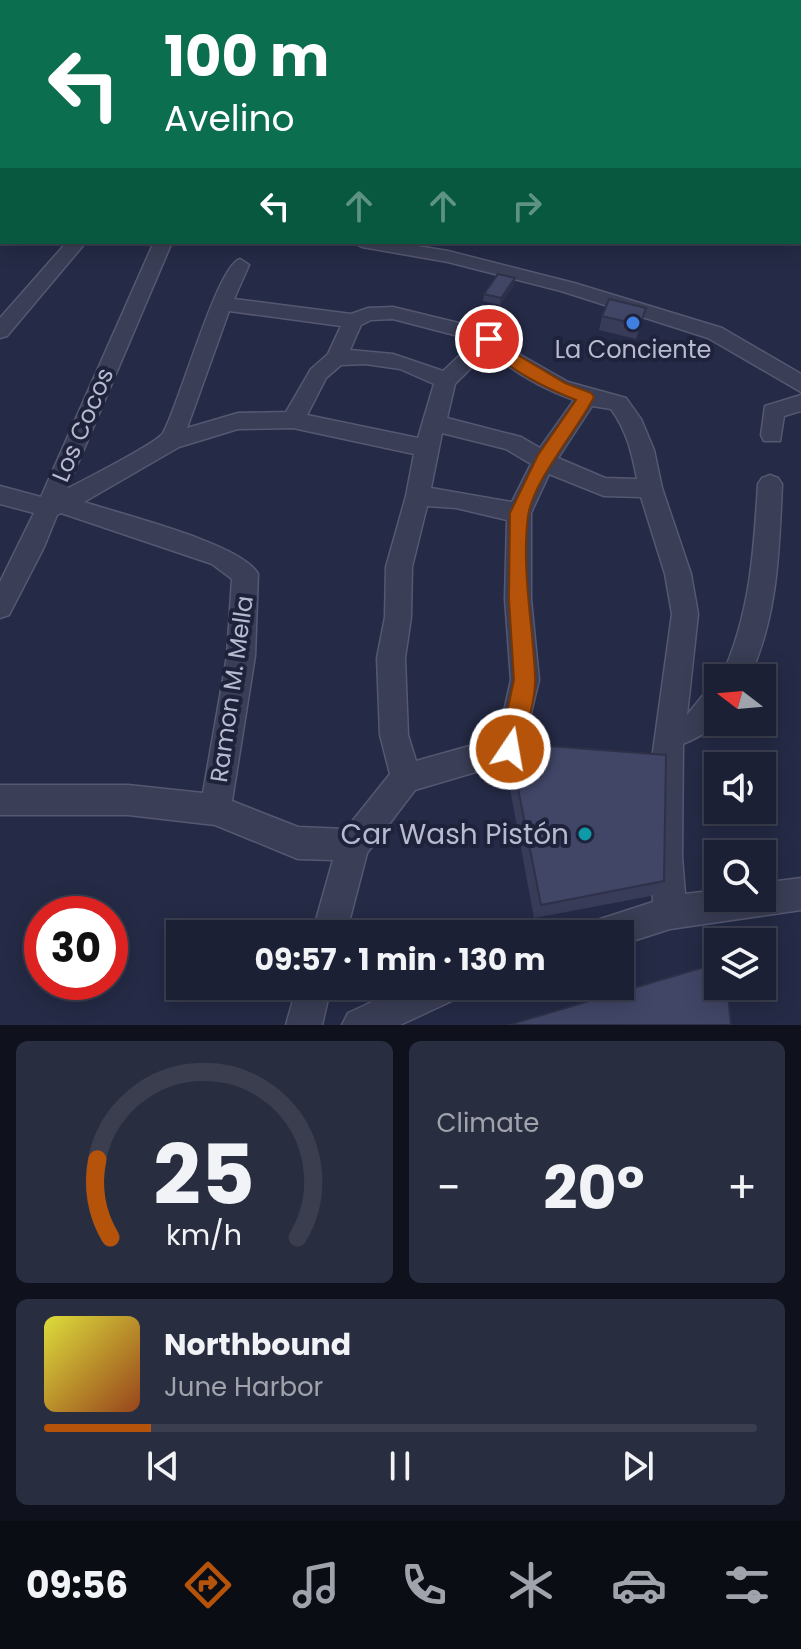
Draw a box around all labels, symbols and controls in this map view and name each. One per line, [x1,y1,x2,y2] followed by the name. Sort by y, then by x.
[164,17,329,96] text: 100 m
[32,32,136,136] icon: left
[164,93,295,144] text: Avelino
[253,184,297,228] icon: left
[337,184,381,228] icon: ahead
[421,184,465,228] icon: ahead
[505,184,549,228] icon: right
[455,305,523,373] pin
[624,314,642,332] marker: La Conciente
[467,317,511,361] icon: arrive
[555,333,711,366] place label: La Conciente
[44,363,121,487] street label: Los Cocos
[202,593,261,784] street label: Ramon M. Mella
[704,664,776,736] north arrow
[704,664,776,1000] map controls
[468,707,552,791] position arrow
[704,752,776,824] button: sound
[341,815,569,854] place label: Car Wash Pistón
[576,825,594,843] marker: Car Wash Pistón
[704,840,776,912] button: search
[24,896,128,1000] speed limit sign: 30
[704,928,776,1000] button: layers
[254,938,546,981] text: 09:57 · 1 min · 130 m
[437,1105,539,1141] text: Climate
[153,1117,255,1233] text: 25
[543,1146,644,1230] text: 20°
[437,1157,461,1218] text: −
[727,1157,757,1218] text: +
[166,1215,242,1255] text: km/h
[164,1323,351,1366] text: Northbound
[164,1369,323,1405] text: June Harbor
[141,1444,185,1488] icon: previous
[378,1444,422,1488] icon: pause
[616,1444,660,1488] icon: next
[180,1557,236,1613] icon: directions
[288,1557,344,1613] icon: music
[396,1557,452,1613] icon: phone
[503,1557,559,1613] icon: climate
[611,1557,667,1613] icon: car
[719,1557,775,1613] icon: filters
[26,1560,128,1611] text: 09:56

